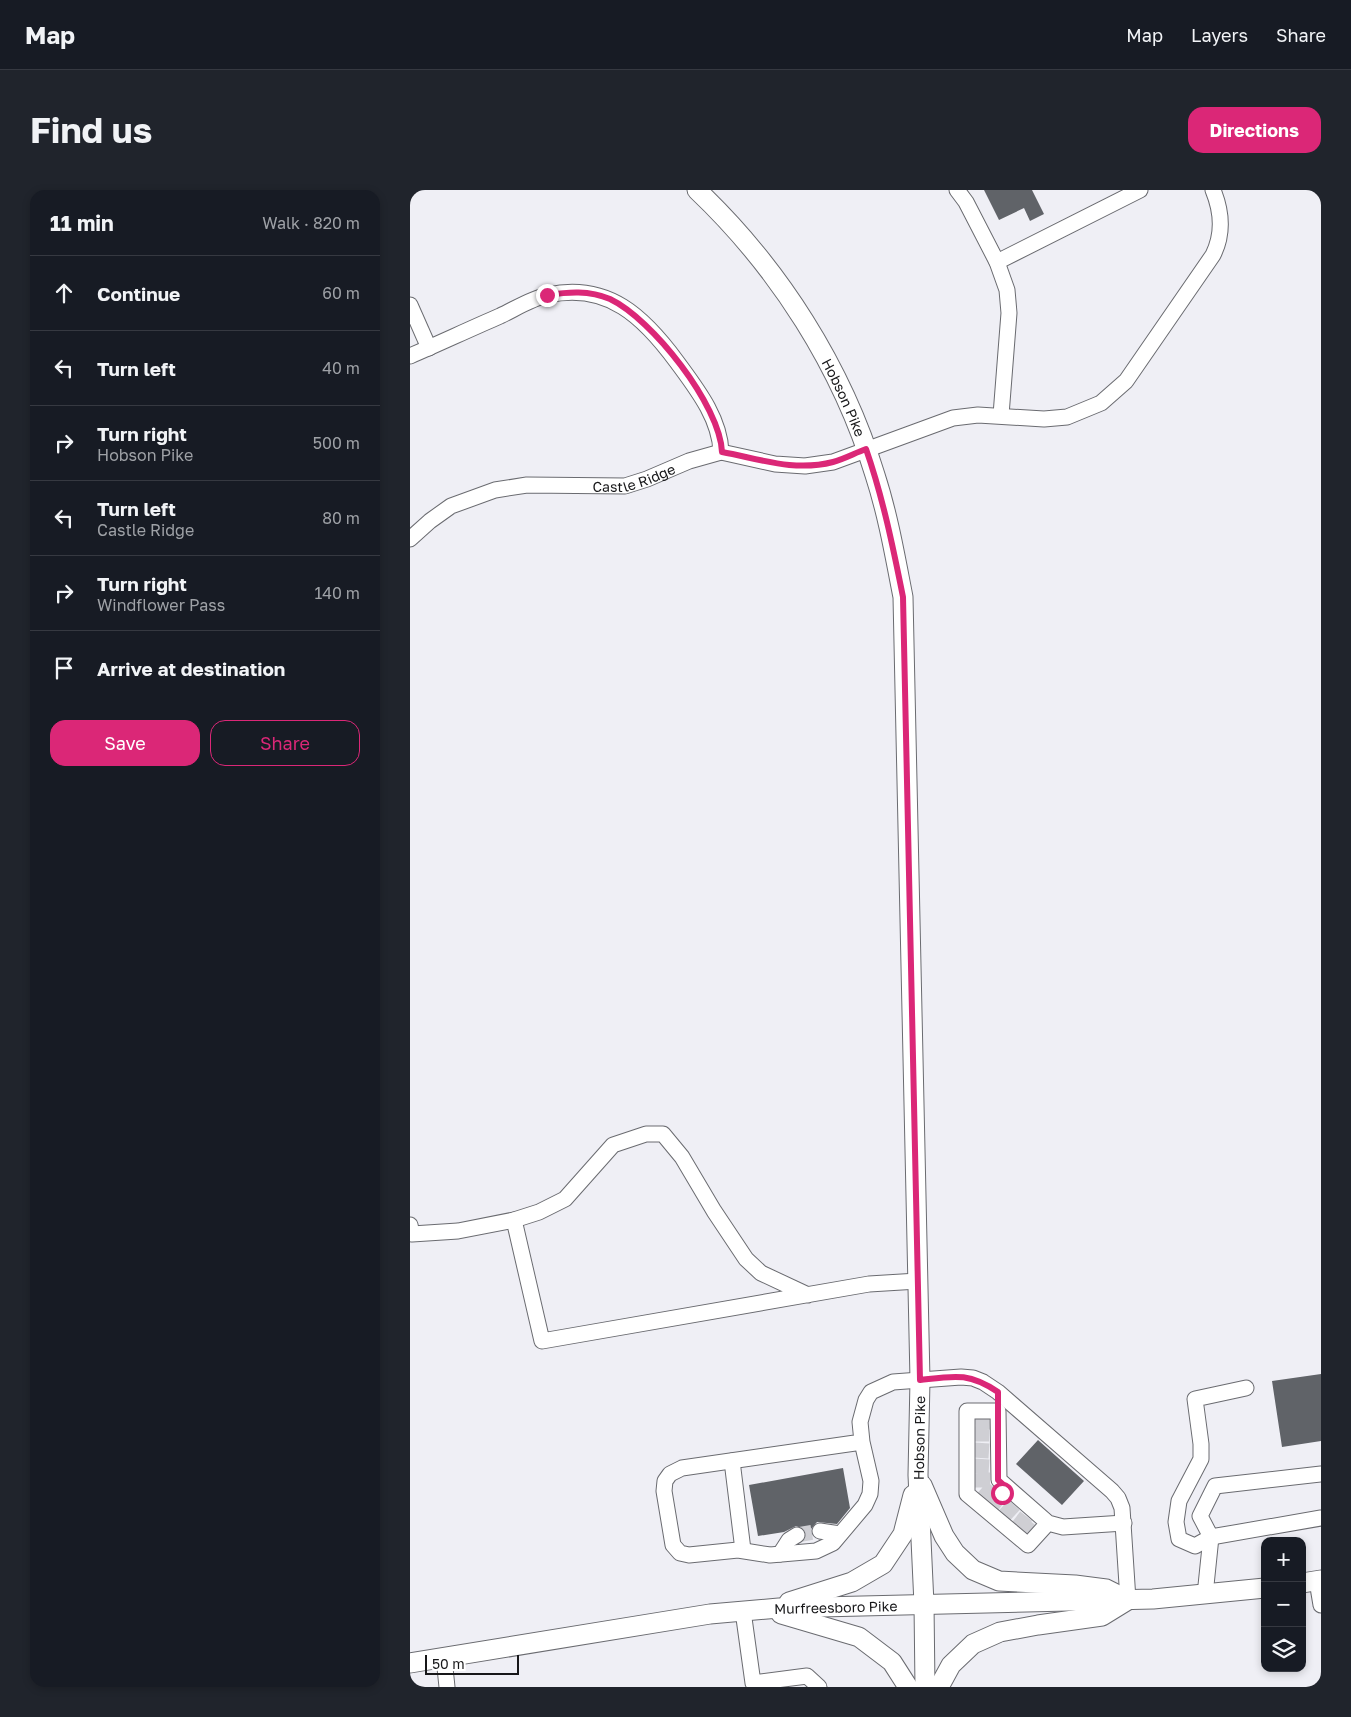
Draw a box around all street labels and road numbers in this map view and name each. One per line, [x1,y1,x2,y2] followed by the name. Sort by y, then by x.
[819,355,869,439] street label: Hobson Pike
[592,460,678,495] street label: Castle Ridge
[910,1396,928,1480] street label: Hobson Pike
[774,1597,898,1617] street label: Murfreesboro Pike

